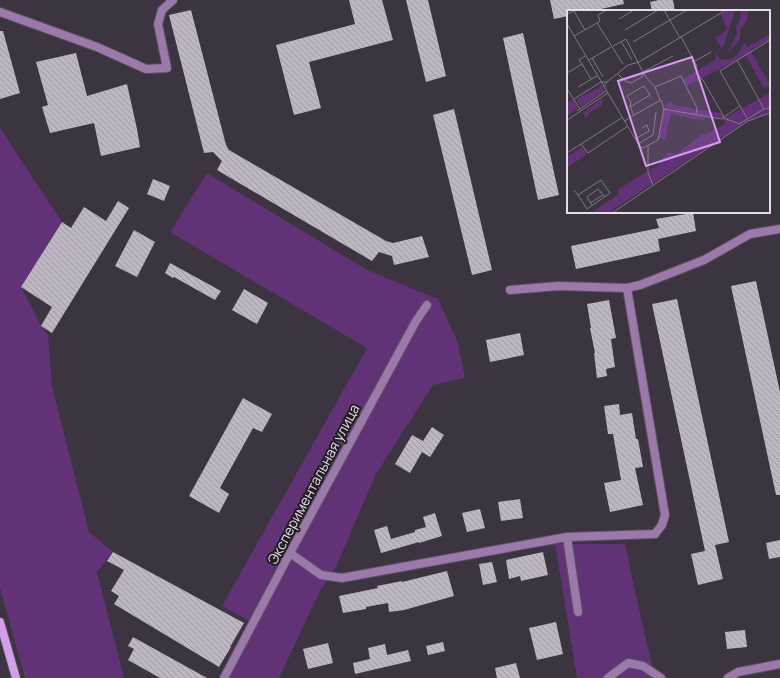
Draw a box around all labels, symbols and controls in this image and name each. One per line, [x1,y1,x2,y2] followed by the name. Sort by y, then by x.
[567,10,770,213] inset map
[263,401,363,567] street label: Экспериментальная улица

